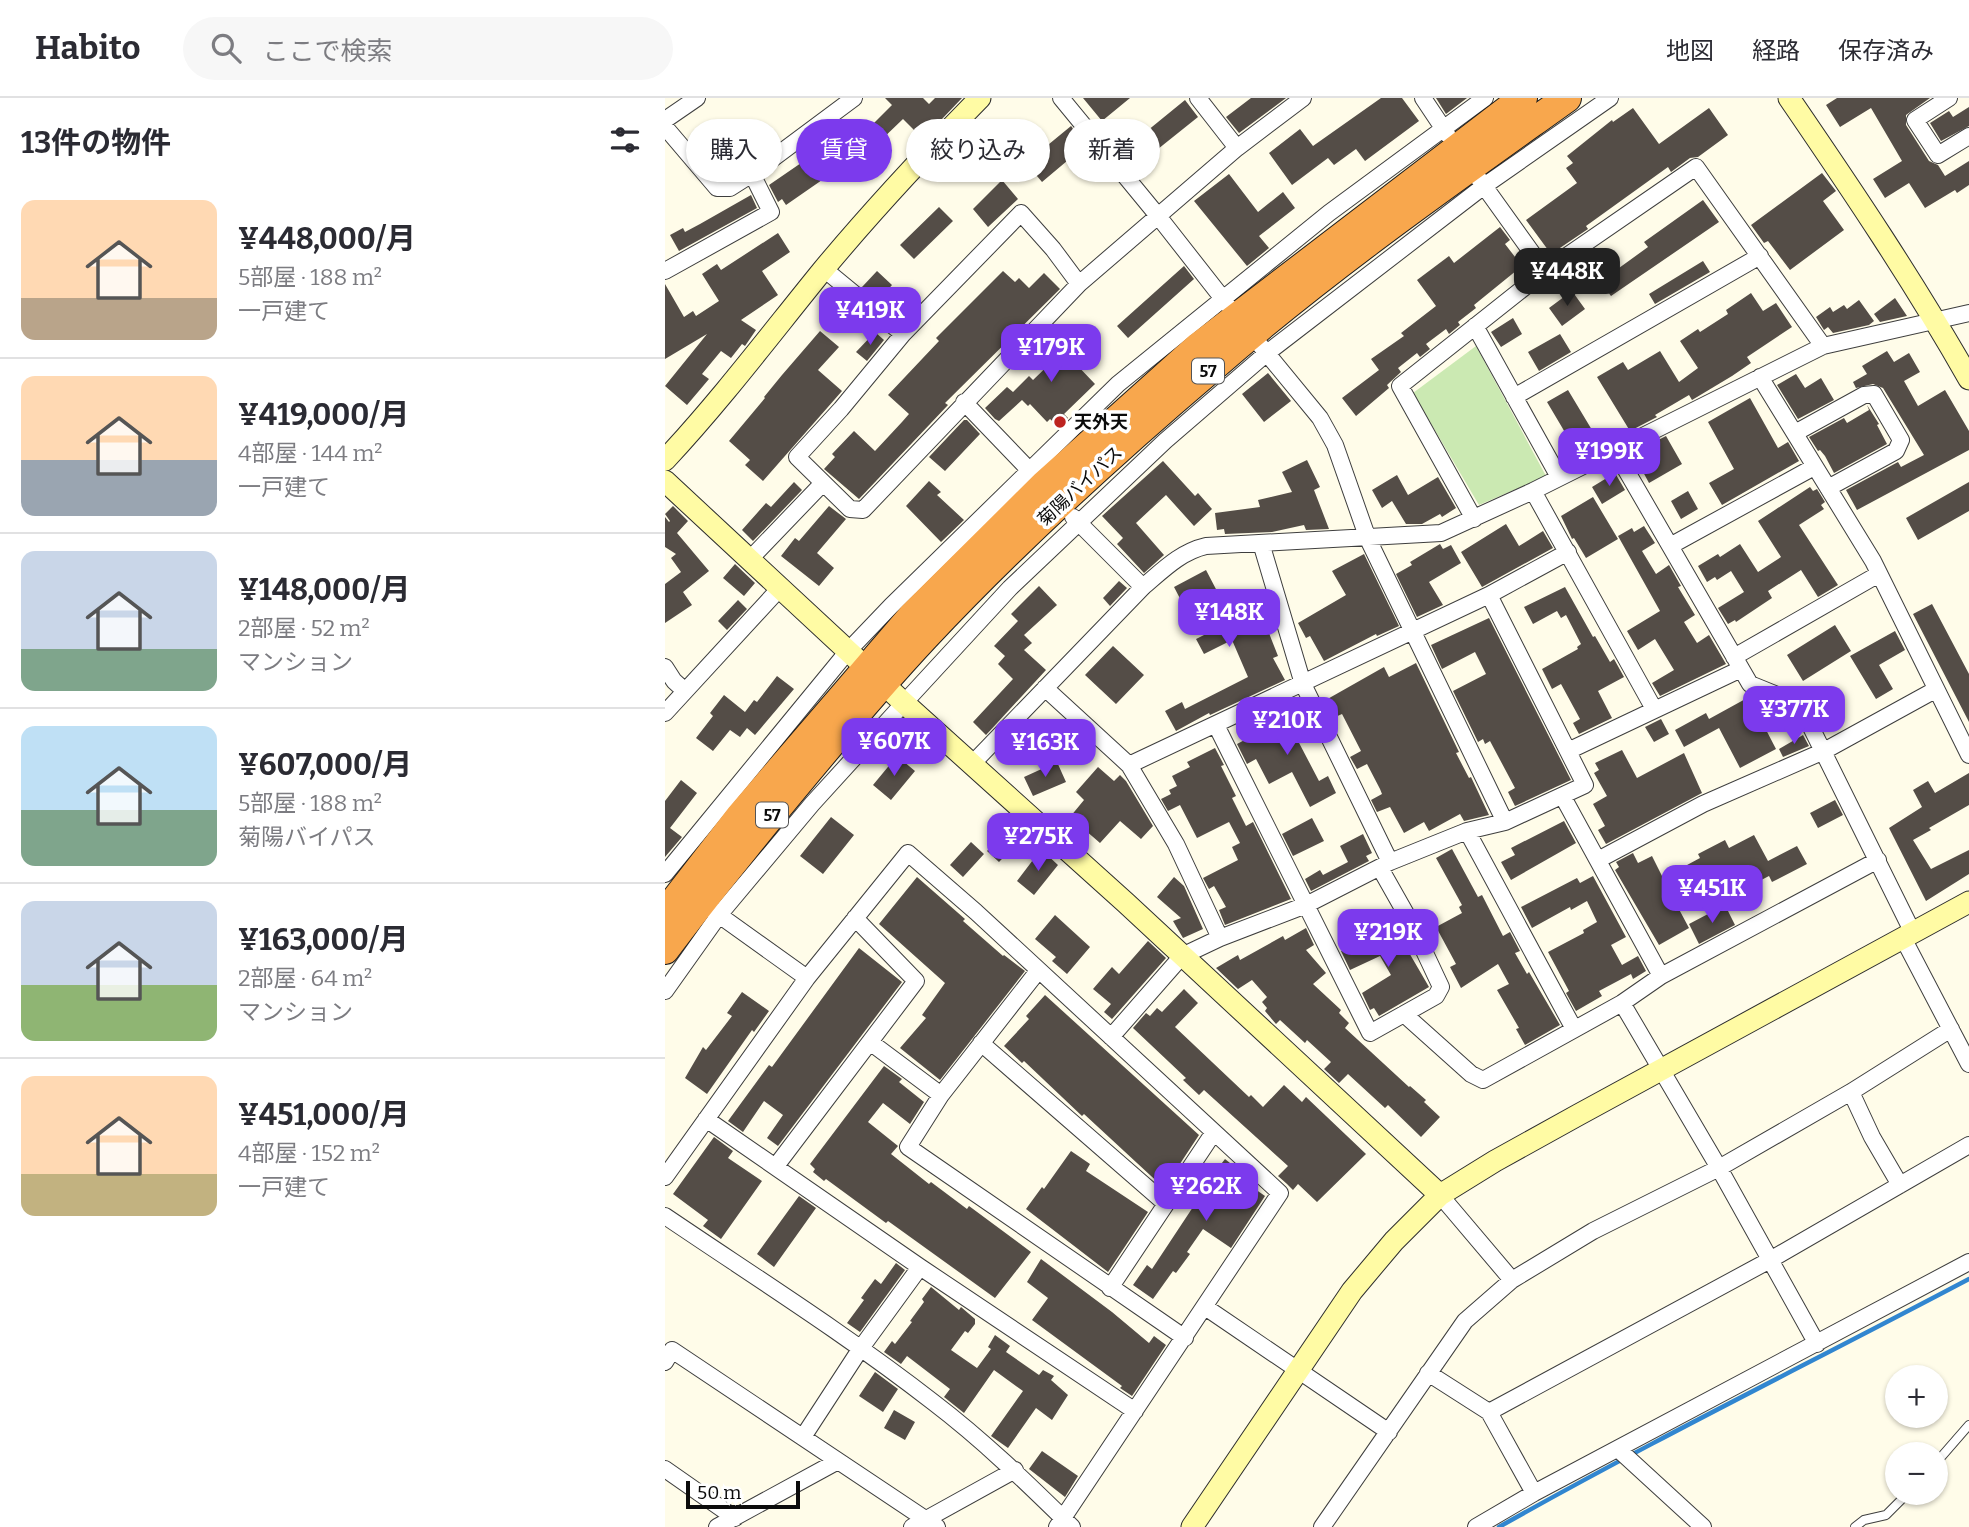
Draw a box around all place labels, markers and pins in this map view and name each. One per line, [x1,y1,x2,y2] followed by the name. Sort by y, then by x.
[1518,248,1616,308] pin: ¥448K
[821,288,919,347] pin: ¥419K
[1002,324,1100,384] pin: ¥179K
[1074,411,1128,433] place label: 天外天
[1052,414,1068,430] marker: 天外天
[1560,428,1658,488] pin: ¥199K
[1180,589,1278,649] pin: ¥148K
[1745,686,1843,746] pin: ¥377K
[1238,698,1336,757] pin: ¥210K
[845,718,943,778] pin: ¥607K
[996,720,1094,779] pin: ¥163K
[989,814,1087,873] pin: ¥275K
[1663,866,1761,925] pin: ¥451K
[1339,910,1437,969] pin: ¥219K
[1157,1164,1255,1223] pin: ¥262K

